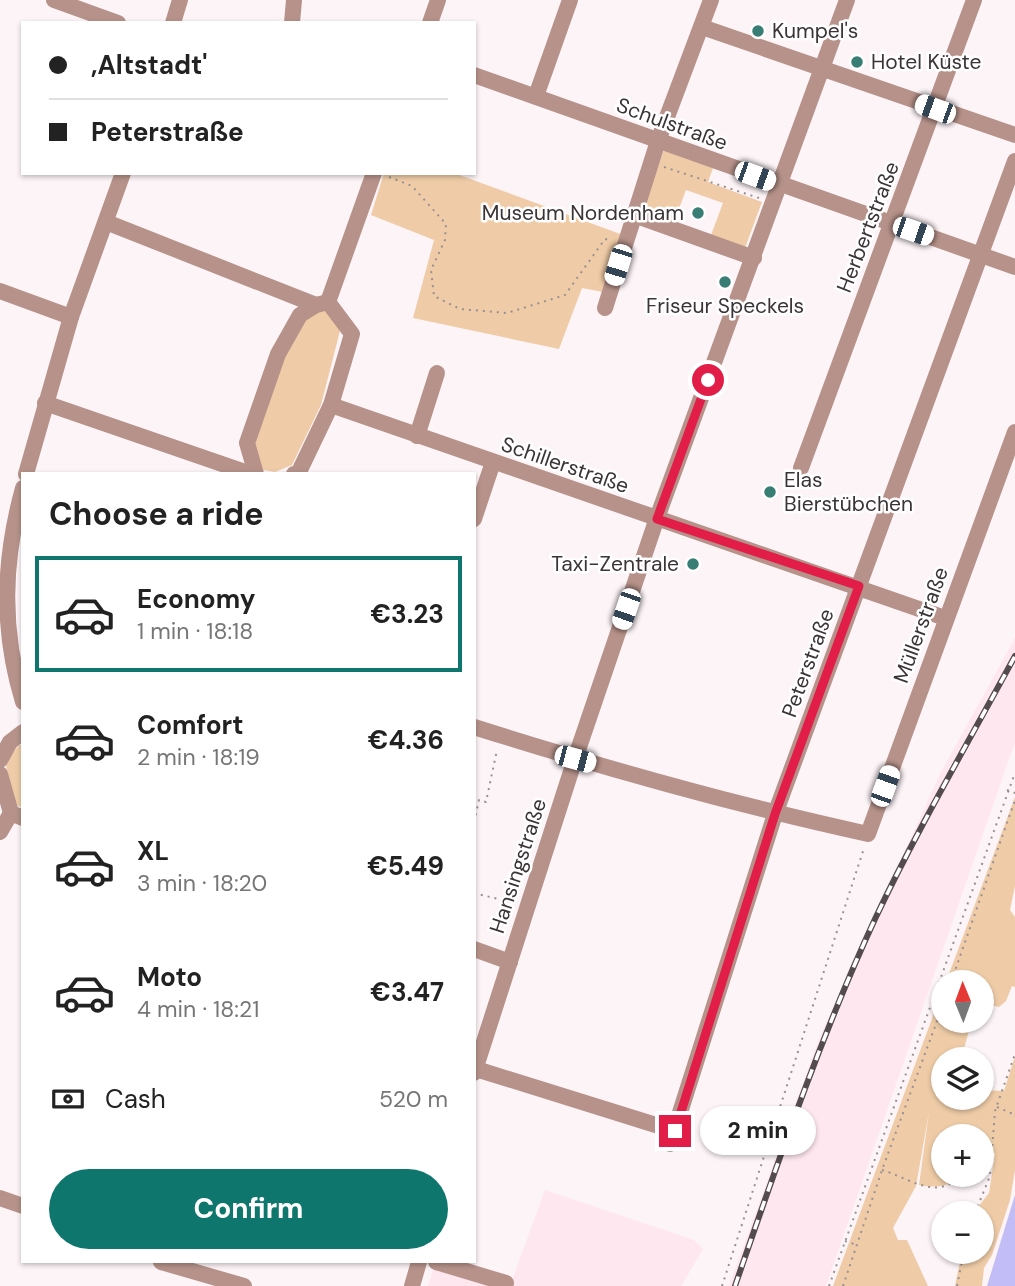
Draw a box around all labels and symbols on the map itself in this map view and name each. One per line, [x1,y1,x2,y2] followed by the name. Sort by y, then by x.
[772,17,858,45] place label: Kumpel's
[750,23,766,39] marker: Kumpel's
[871,48,981,76] place label: Hotel Küste
[849,54,865,70] marker: Hotel Küste
[613,91,731,157] street label: Schulstraße
[912,92,959,126] car
[830,157,906,296] street label: Herbertstraße
[732,159,779,193] car
[482,199,684,227] place label: Museum Nordenham
[690,205,706,221] marker: Museum Nordenham
[890,214,937,248] car
[602,242,635,288] car
[717,274,733,290] marker: Friseur Speckels
[646,292,804,320] place label: Friseur Speckels
[692,364,724,396] route start
[497,430,633,500] street label: Schillerstraße
[784,466,913,518] place label: Elas Bierstübchen
[762,484,778,500] marker: Elas Bierstübchen
[551,550,679,578] place label: Taxi-Zentrale
[685,556,701,572] marker: Taxi-Zentrale
[887,563,955,687] street label: Müllerstraße
[610,586,643,632] car
[775,605,841,721] street label: Peterstraße
[552,743,599,775] car
[868,763,903,809] car
[483,795,553,937] street label: Hansingstraße
[931,970,994,1032] north arrow
[700,1106,815,1156] callout: 2 min
[659,1115,691,1147] route end

